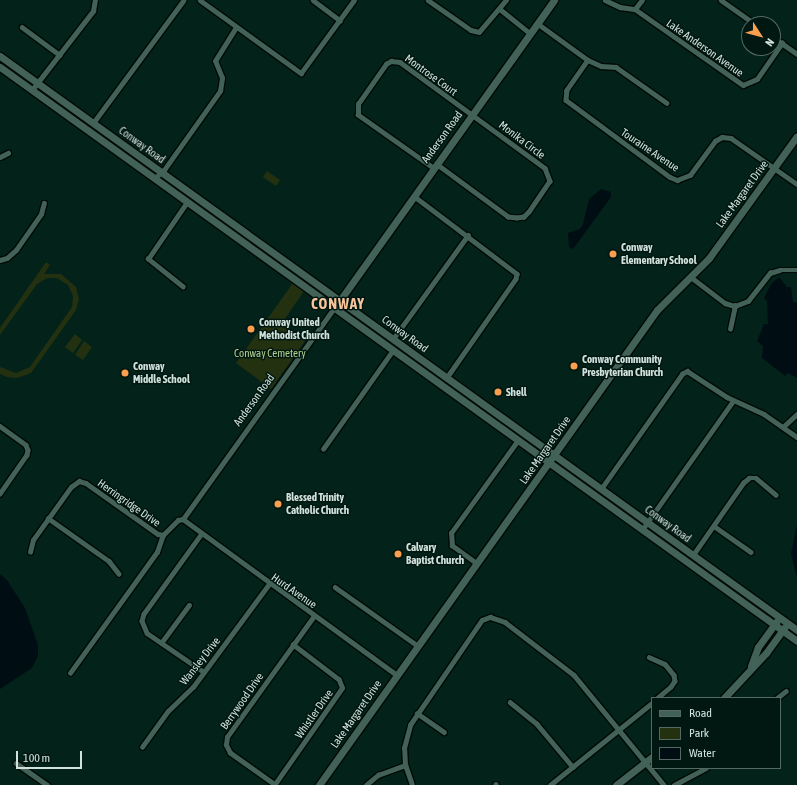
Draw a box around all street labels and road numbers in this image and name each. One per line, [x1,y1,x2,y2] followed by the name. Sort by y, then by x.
[664,16,746,80] street label: Lake Anderson Avenue
[402,52,460,98] street label: Montrose Court
[419,108,465,166] street label: Anderson Road
[496,118,548,162] street label: Monika Circle
[116,124,168,166] street label: Conway Road
[618,126,682,174] street label: Touraine Avenue
[713,158,771,230] street label: Lake Margaret Drive
[379,313,431,355] street label: Conway Road
[231,371,277,429] street label: Anderson Road
[517,414,573,486] street label: Lake Margaret Drive
[95,476,163,530] street label: Herringridge Drive
[642,503,694,545] street label: Conway Road
[269,571,319,611] street label: Hurd Avenue
[177,634,223,688] street label: Wansley Drive
[218,670,266,732] street label: Berrywood Drive
[328,678,384,750] street label: Lake Margaret Drive
[292,687,336,741] street label: Whistler Drive

